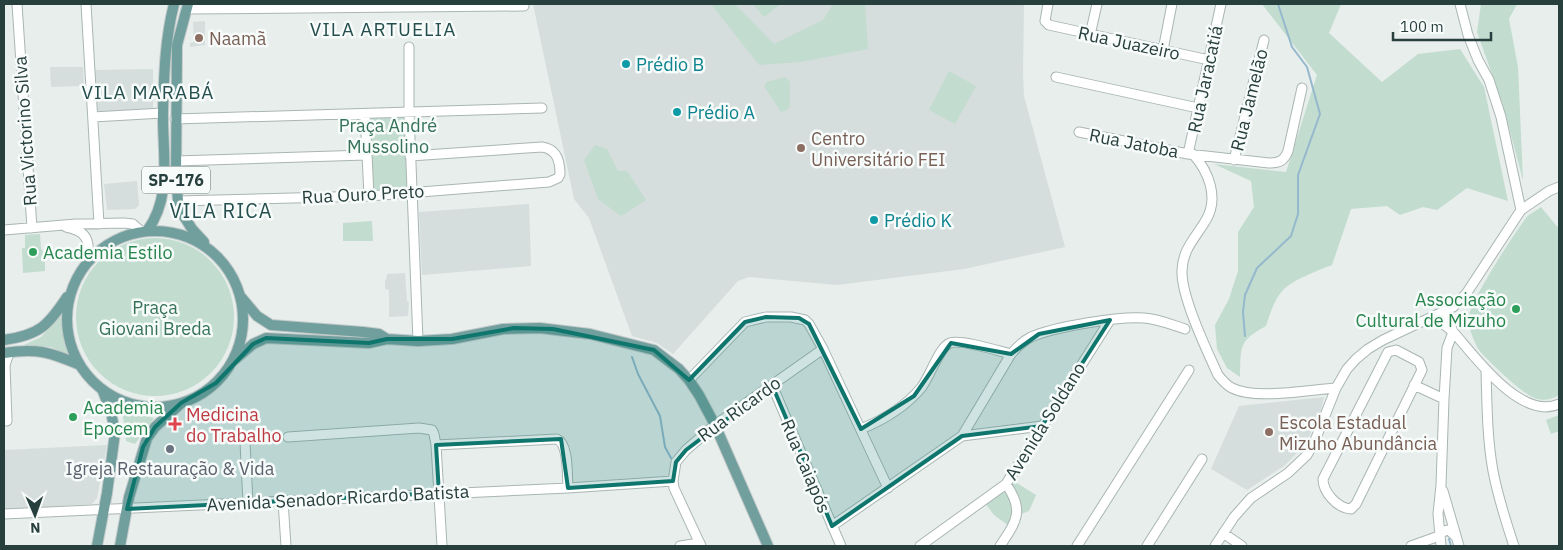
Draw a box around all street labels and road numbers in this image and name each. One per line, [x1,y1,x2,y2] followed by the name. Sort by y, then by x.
[1076,21,1182,65] street label: Rua Juazeiro
[1182,23,1228,135] street label: Rua Jaracatiá
[1225,46,1273,154] street label: Rua Jamelão
[8,55,42,207] street label: Rua Victorino Silva
[1087,123,1181,163] street label: Rua Jatoba
[142,166,210,194] road number: SP-176
[301,179,425,209] street label: Rua Ouro Preto
[1000,358,1090,484] street label: Avenida Soldano
[693,371,785,447] street label: Rua Ricardo
[776,416,836,516] street label: Rua Caiapós
[206,480,470,516] street label: Avenida Senador Ricardo Batista

